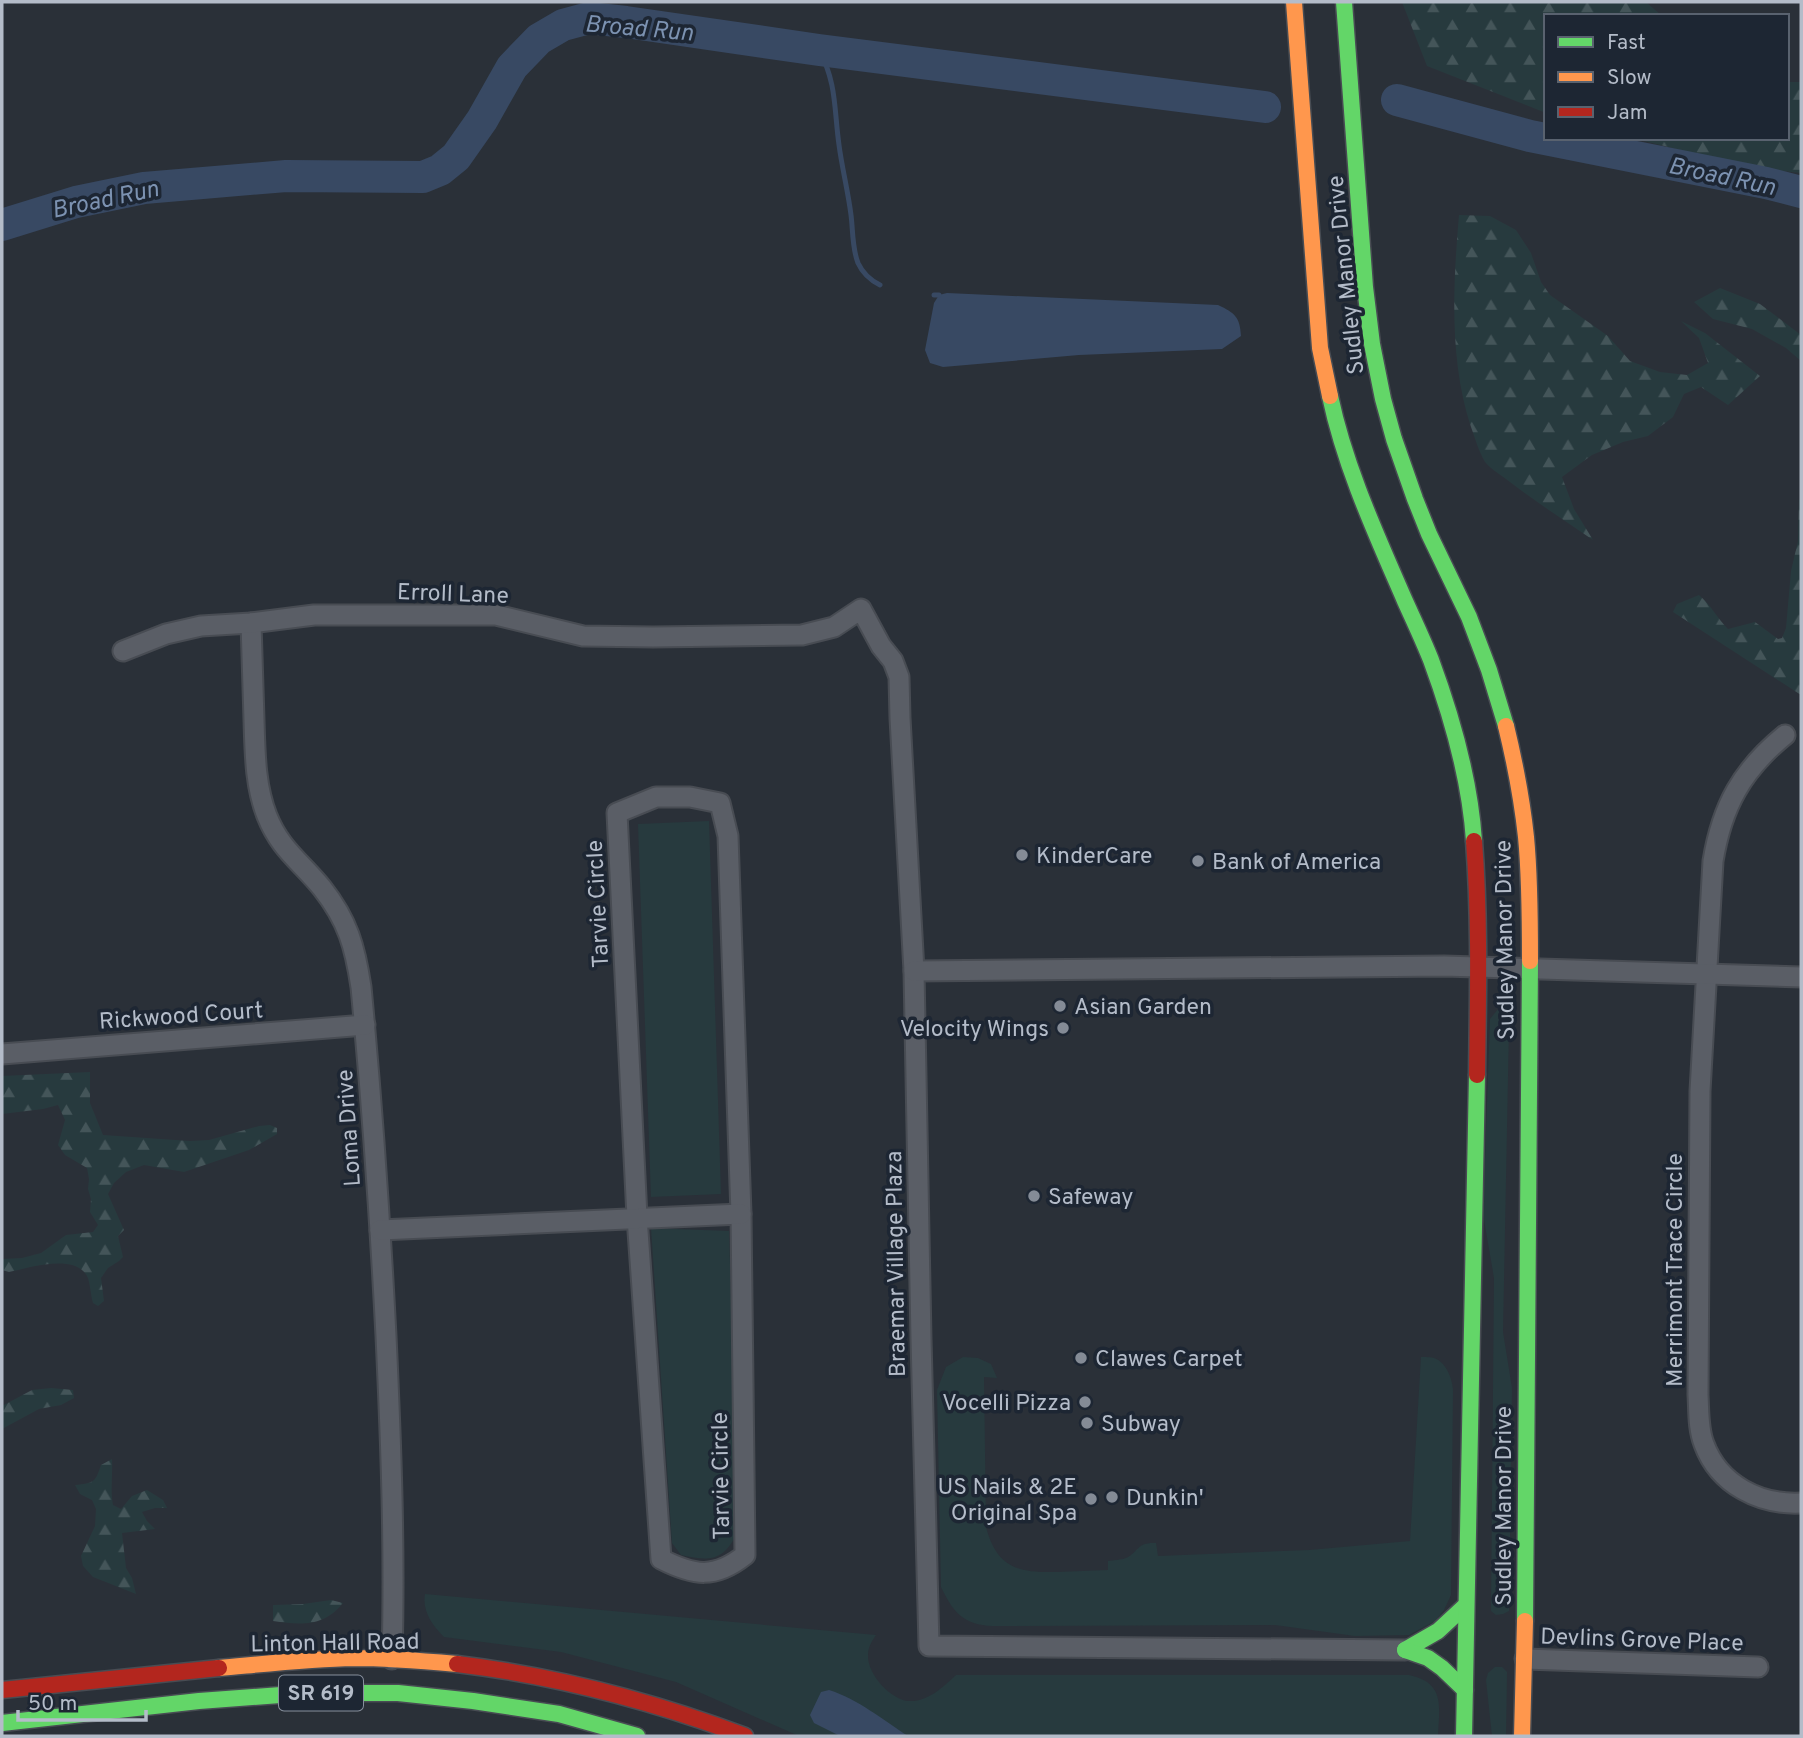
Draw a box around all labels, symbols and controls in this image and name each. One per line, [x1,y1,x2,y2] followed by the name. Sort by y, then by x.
[583,10,694,50] water label: Broad Run
[1544,14,1789,140] legend
[1607,30,1646,57] text: Fast
[1607,65,1652,92] text: Slow
[1607,100,1648,127] text: Jam
[1665,152,1778,204] water label: Broad Run
[1323,174,1372,376] street label: Sudley Manor Drive
[49,175,162,227] water label: Broad Run
[396,579,509,612] street label: Erroll Lane
[582,839,617,968] street label: Tarvie Circle
[1490,840,1523,1040] street label: Sudley Manor Drive
[1036,843,1152,872] place label: KinderCare
[1014,847,1030,863] marker: KinderCare
[1212,849,1381,878] place label: Bank of America
[1190,853,1206,869] marker: Bank of America
[1074,994,1212,1023] place label: Asian Garden
[98,997,264,1038] street label: Rickwood Court
[1052,998,1068,1014] marker: Asian Garden
[900,1016,1049,1045] place label: Velocity Wings
[1055,1020,1071,1036] marker: Velocity Wings
[332,1068,369,1187] street label: Loma Drive
[881,1151,914,1377] street label: Braemar Village Plaza
[1662,1153,1691,1387] street label: Merrimont Trace Circle
[1048,1184,1134,1213] place label: Safeway
[1026,1188,1042,1204] marker: Safeway
[1095,1346,1243,1375] place label: Clawes Carpet
[1073,1350,1089,1366] marker: Clawes Carpet
[942,1390,1071,1419] place label: Vocelli Pizza
[1077,1394,1093,1410] marker: Vocelli Pizza
[1491,1406,1520,1606] street label: Sudley Manor Drive
[1101,1411,1181,1440] place label: Subway
[707,1412,738,1540] street label: Tarvie Circle
[1079,1415,1095,1431] marker: Subway
[937,1474,1077,1529] place label: US Nails & 2E Original Spa
[1126,1485,1204,1514] place label: Dunkin'
[1104,1489,1120,1505] marker: Dunkin'
[1083,1491,1099,1507] marker: US Nails & 2E Original Spa
[1540,1623,1744,1660] street label: Devlins Grove Place
[250,1629,420,1660] street label: Linton Hall Road
[279,1676,363,1710] road number: SR 619
[18,1678,145,1722] scale bar
[28,1691,77,1718] text: 50 m

